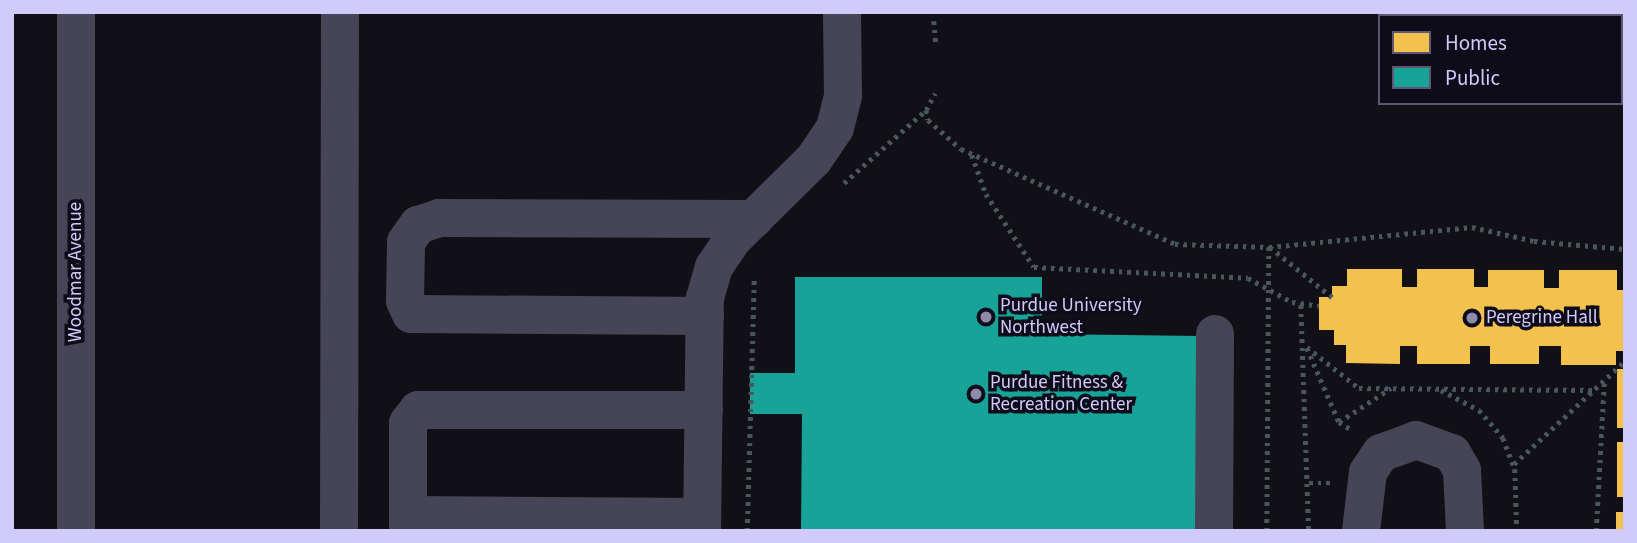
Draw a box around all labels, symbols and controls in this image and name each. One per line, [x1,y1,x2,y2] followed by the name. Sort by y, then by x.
[1378,14,1623,105] legend
[1445,28,1507,58] text: Homes
[1445,63,1500,93] text: Public
[65,202,87,342] street label: Woodmar Avenue
[1000,295,1142,339] place label: Purdue University Northwest
[1486,307,1597,329] place label: Peregrine Hall
[978,309,994,325] marker: Purdue University Northwest
[1464,310,1480,326] marker: Peregrine Hall
[990,372,1132,416] place label: Purdue Fitness & Recreation Center
[968,386,984,402] marker: Purdue Fitness & Recreation Center

